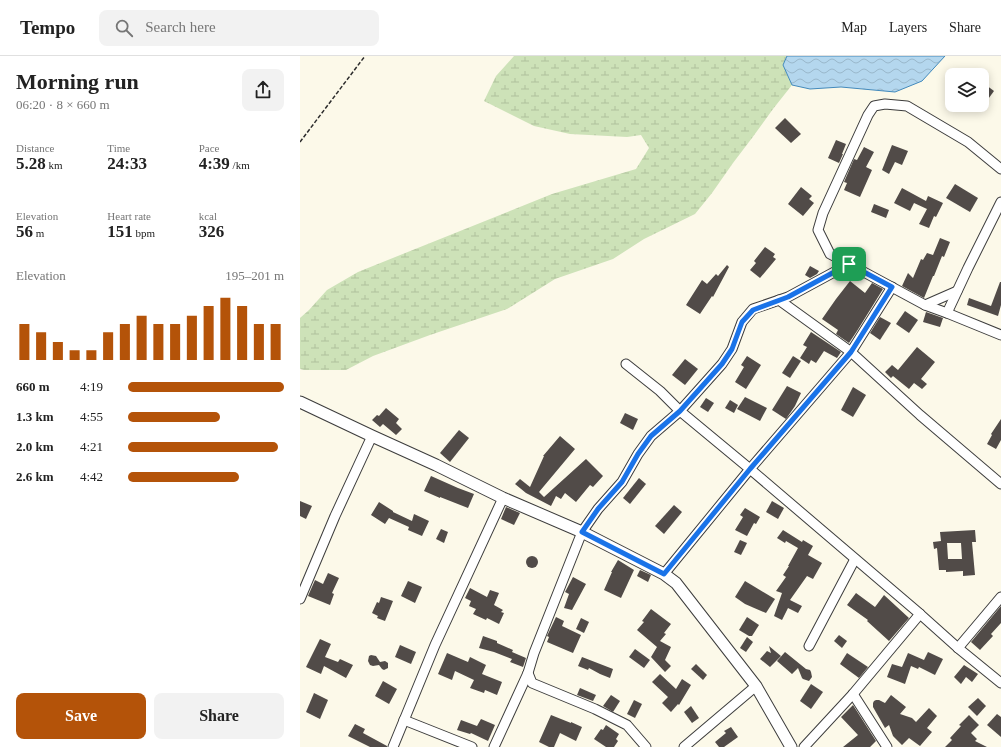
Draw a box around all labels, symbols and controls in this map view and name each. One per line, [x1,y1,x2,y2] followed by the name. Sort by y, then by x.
[99,10,379,46] search box
[20,17,75,38] text: Tempo
[113,17,135,39] icon: search
[145,19,216,35] text: Search here
[841,20,867,35] text: Map
[889,20,927,35] text: Layers
[949,20,981,35] text: Share
[945,68,989,112] map controls
[945,68,989,112] button: layers
[16,69,139,94] text: Morning run
[242,69,284,111] button: share
[16,97,110,112] text: 06:20 · 8 × 660 m
[16,142,54,154] text: Distance
[107,142,130,154] text: Time
[199,142,219,154] text: Pace
[16,154,46,173] text: 5.28
[107,154,147,173] text: 24:33
[199,154,230,173] text: 4:39
[46,159,63,171] text: km
[230,159,250,171] text: /km
[16,210,58,222] text: Elevation
[107,210,151,222] text: Heart rate
[199,210,217,222] text: kcal
[16,222,33,241] text: 56
[107,222,133,241] text: 151
[199,222,224,241] text: 326
[33,227,44,239] text: m
[133,227,155,239] text: bpm
[832,247,866,281] pin
[838,253,860,275] icon: arrive
[16,268,66,283] text: Elevation
[225,268,284,283] text: 195–201 m
[16,379,50,394] text: 660 m
[80,379,103,394] text: 4:19
[16,409,54,424] text: 1.3 km
[80,409,103,424] text: 4:55
[16,439,54,454] text: 2.0 km
[80,439,103,454] text: 4:21
[16,469,54,484] text: 2.6 km
[80,469,103,484] text: 4:42
[16,693,146,739] button: Save
[154,693,284,739] button: Share

